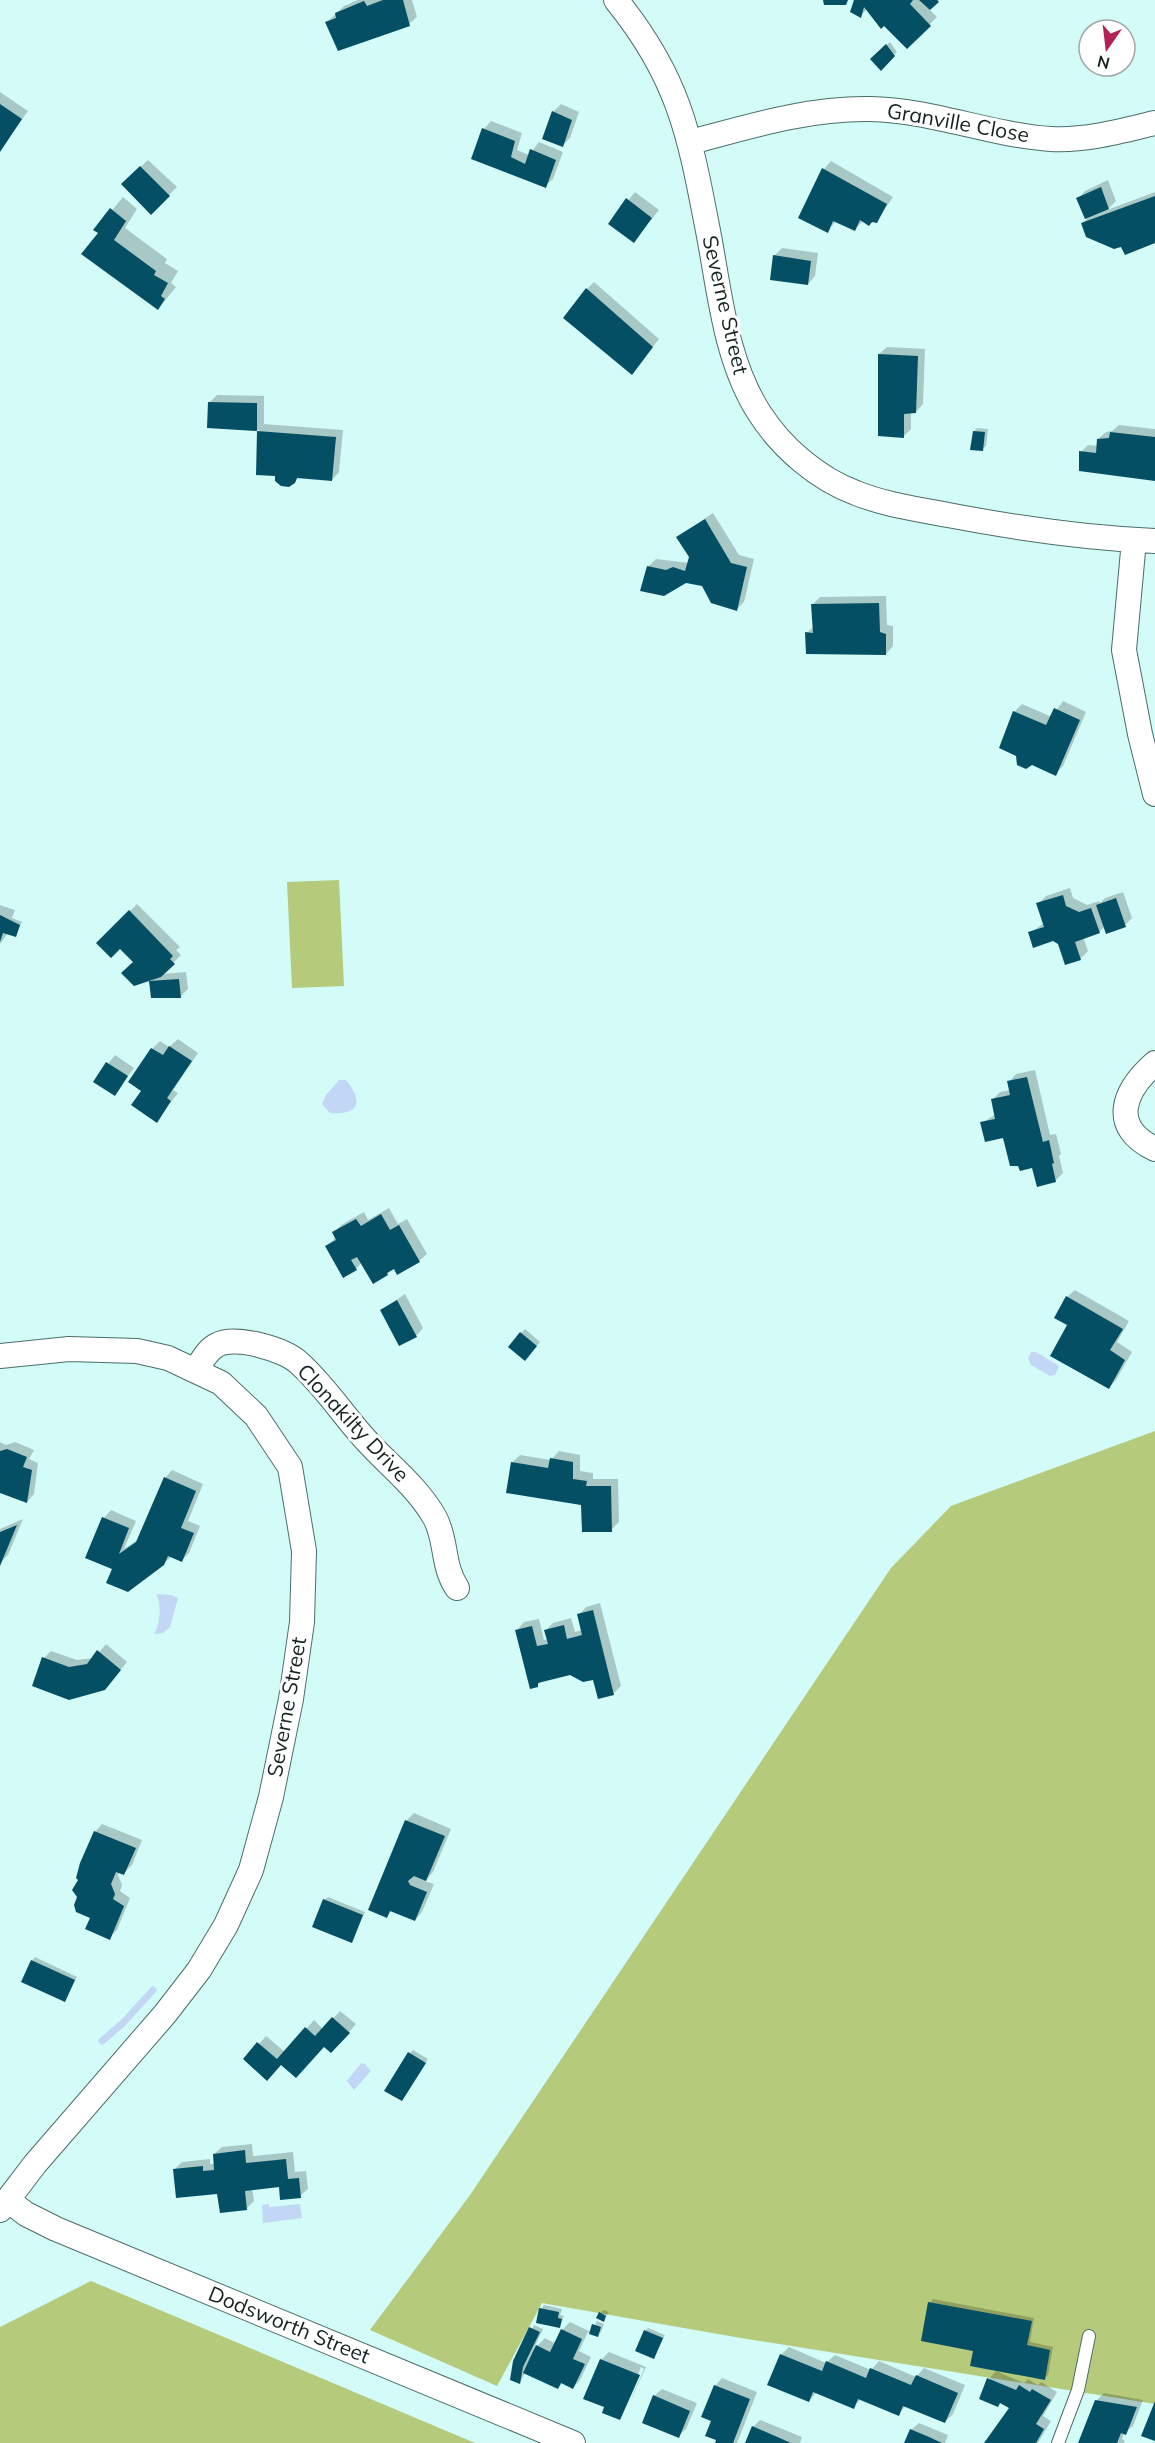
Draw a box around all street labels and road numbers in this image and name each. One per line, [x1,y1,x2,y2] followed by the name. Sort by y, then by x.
[885,97,1031,147] street label: Granville Close
[697,233,755,377] street label: Severne Street
[292,1358,415,1487] street label: Clonakilty Drive
[261,1635,311,1779] street label: Severne Street
[205,2280,374,2368] street label: Dodsworth Street

